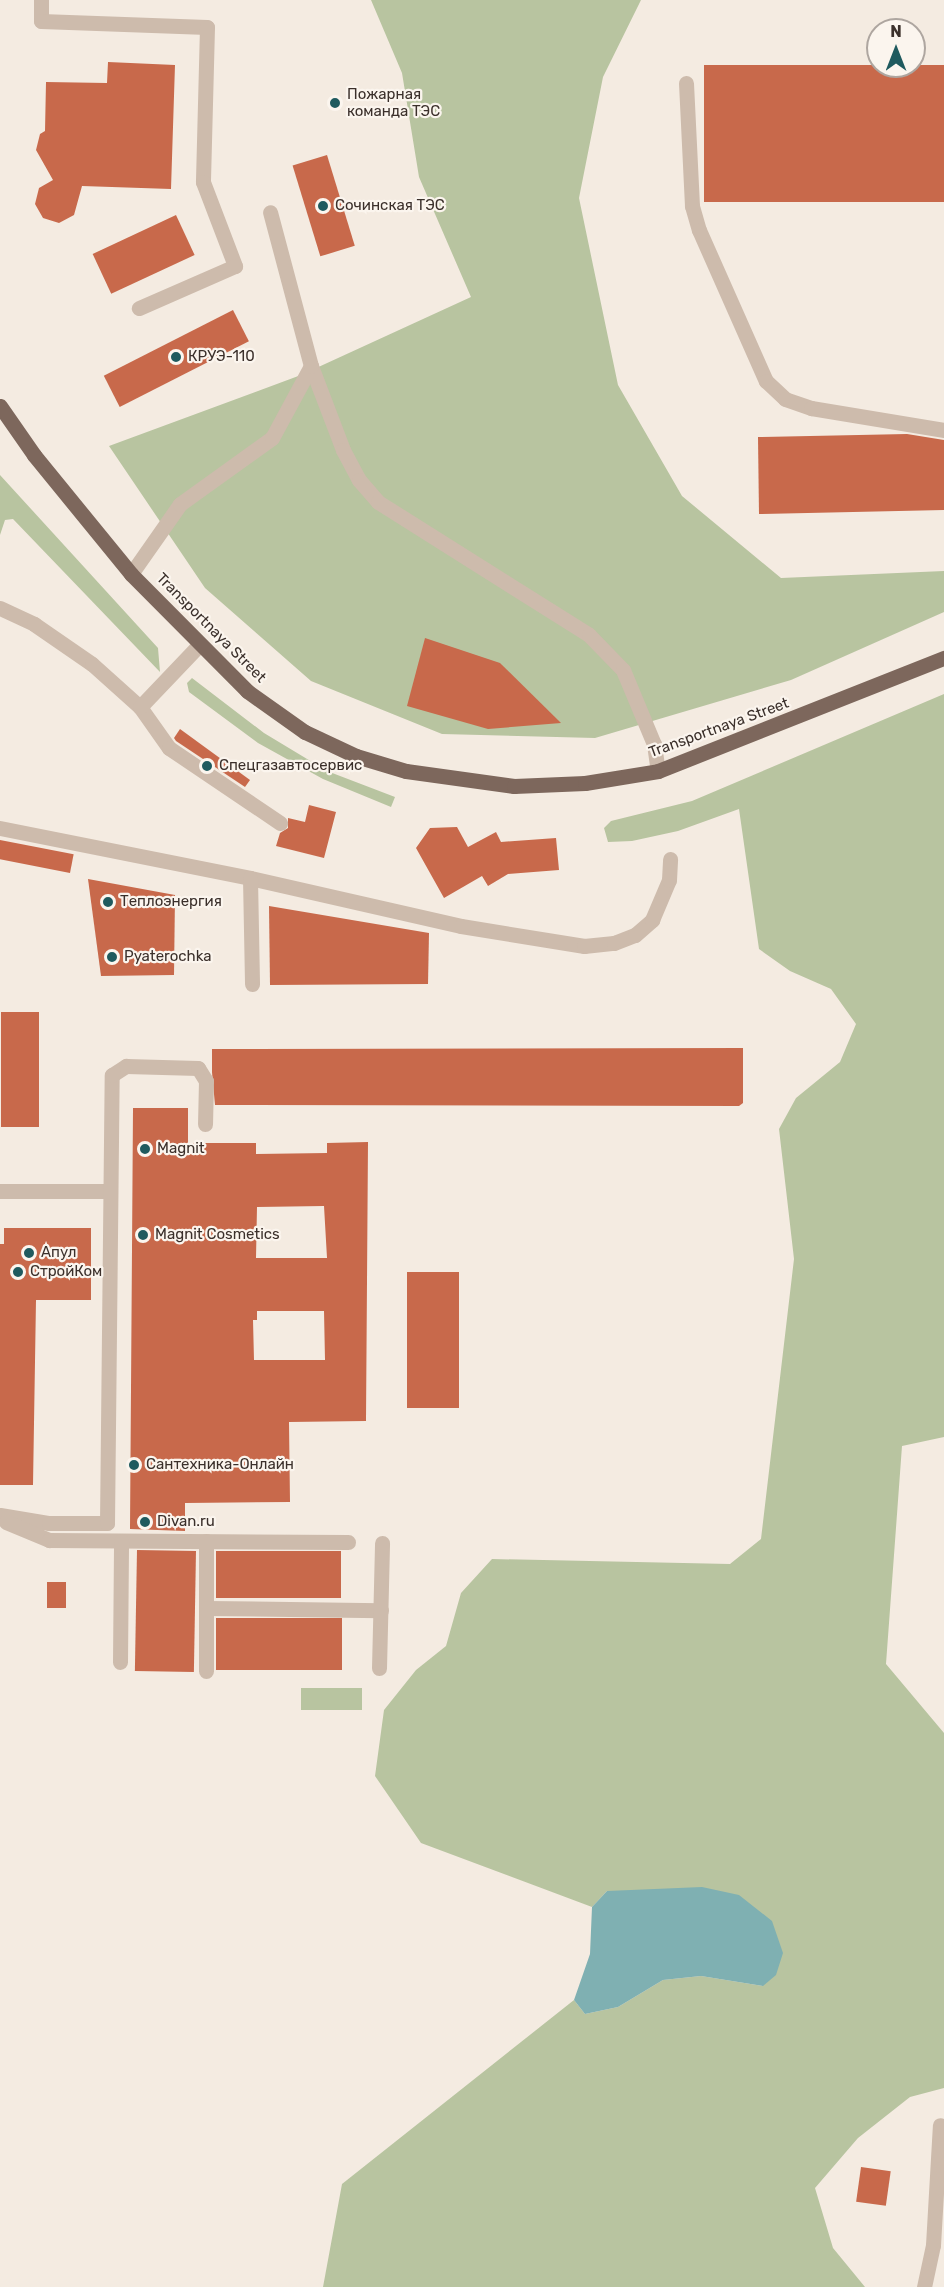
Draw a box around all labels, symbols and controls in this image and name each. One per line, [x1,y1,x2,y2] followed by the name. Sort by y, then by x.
[866,18,926,78] north arrow
[890,22,902,41] text: N
[347,85,440,120] place label: Пожарная команда ТЭС
[328,96,342,110] marker: Пожарная команда ТЭС
[335,197,445,215] place label: Сочинская ТЭС
[316,199,330,213] marker: Сочинская ТЭС
[188,348,255,366] place label: КРУЭ-110
[169,350,183,364] marker: КРУЭ-110
[152,569,270,687] street label: Transportnaya Street
[647,694,791,762] street label: Transportnaya Street
[219,757,362,775] place label: Спецгазавтосервис
[200,759,214,773] marker: Спецгазавтосервис
[120,893,222,911] place label: Теплоэнергия
[101,895,115,909] marker: Теплоэнергия
[124,948,212,966] place label: Pyaterochka
[105,950,119,964] marker: Pyaterochka
[157,1140,205,1158] place label: Magnit
[138,1142,152,1156] marker: Magnit
[155,1226,280,1244] place label: Magnit Cosmetics
[136,1228,150,1242] marker: Magnit Cosmetics
[41,1244,76,1262] place label: Апул
[22,1246,36,1260] marker: Апул
[30,1263,102,1281] place label: СтройКом
[11,1265,25,1279] marker: СтройКом
[146,1456,294,1474] place label: Сантехника-Онлайн
[127,1458,141,1472] marker: Сантехника-Онлайн
[157,1513,215,1531] place label: Divan.ru
[138,1515,152,1529] marker: Divan.ru

